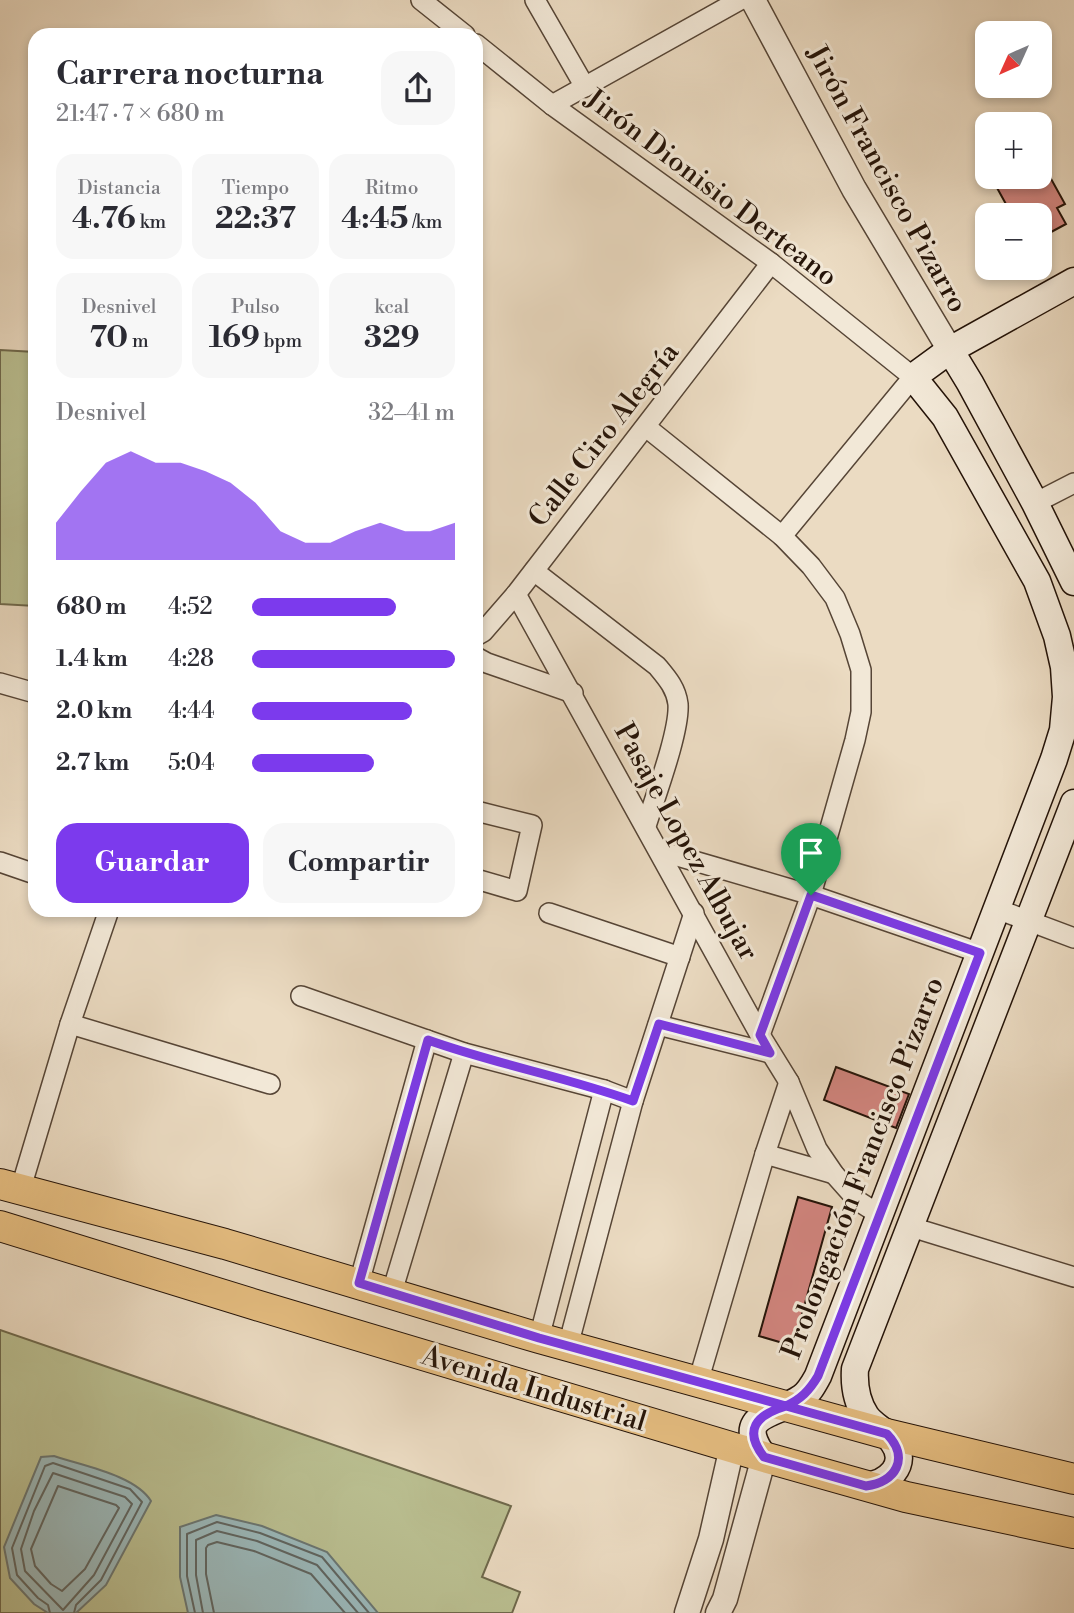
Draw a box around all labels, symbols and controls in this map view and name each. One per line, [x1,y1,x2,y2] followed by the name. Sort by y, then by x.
[975,21,1052,98] north arrow
[975,21,1052,280] map controls
[798,38,975,319] street label: Jirón Francisco Pizarro
[381,51,455,125] button: share
[56,54,324,94] text: Carrera nocturna
[577,81,844,294] street label: Jirón Dionisio Derteano
[56,100,225,128] text: 21:47 · 7 × 680 m
[975,112,1052,189] button: +
[78,176,161,200] text: Distancia
[222,176,289,200] text: Tiempo
[365,176,418,200] text: Ritmo
[72,200,136,238] text: 4.76
[215,200,296,238] text: 22:37
[341,200,408,238] text: 4:45
[975,203,1052,280] button: −
[136,210,166,234] text: km
[408,210,442,234] text: /km
[82,295,156,319] text: Desnivel
[231,295,280,319] text: Pulso
[375,295,409,319] text: kcal
[90,319,128,357] text: 70
[209,319,260,357] text: 169
[364,319,420,357] text: 329
[128,329,149,353] text: m
[260,329,302,353] text: bpm
[521,335,687,534] street label: Calle Ciro Alegría
[56,399,146,427] text: Desnivel
[368,399,455,427] text: 32–41 m
[56,593,126,621] text: 680 m
[168,593,213,621] text: 4:52
[56,645,128,673] text: 1.4 km
[168,645,214,673] text: 4:28
[56,697,132,725] text: 2.0 km
[168,697,215,725] text: 4:44
[606,717,766,967] street label: Pasaje Lopez Albujar
[56,749,129,777] text: 2.7 km
[168,749,215,777] text: 5:04
[56,823,249,903] button: Guardar
[263,823,455,903] button: Compartir
[781,823,841,895] pin
[792,834,830,872] icon: arrive
[774,972,952,1364] street label: Prolongación Francisco Pizarro
[416,1338,651,1440] street label: Avenida Industrial

